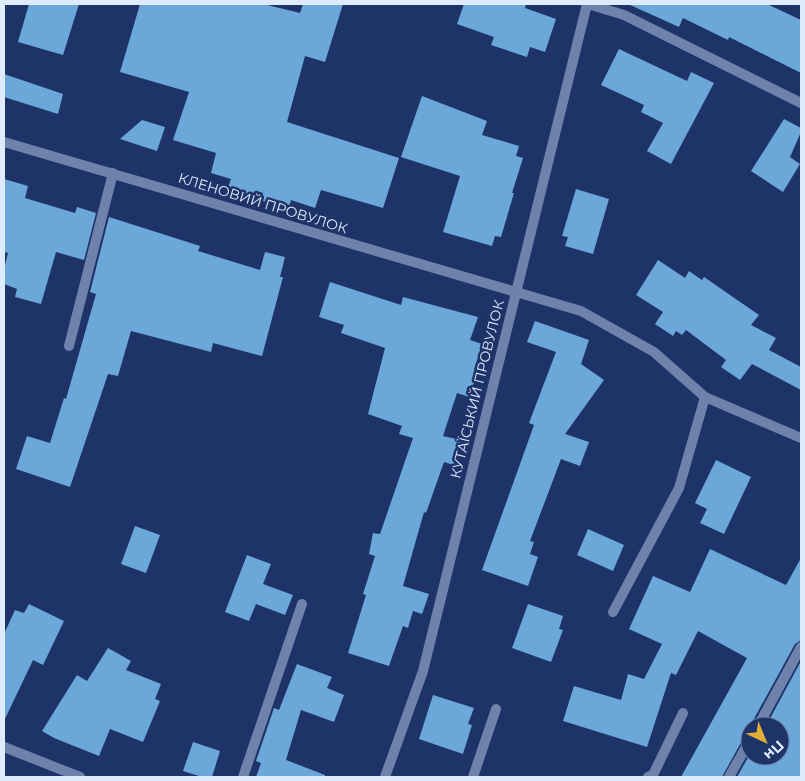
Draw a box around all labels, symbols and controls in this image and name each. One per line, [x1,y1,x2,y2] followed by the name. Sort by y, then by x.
[176,169,350,237] street label: КЛЕНОВИЙ ПРОВУЛОК
[446,298,508,480] street label: КУТАЇСЬКИЙ ПРОВУЛОК
[740,716,790,766] north arrow
[760,737,788,764] text: Пн

